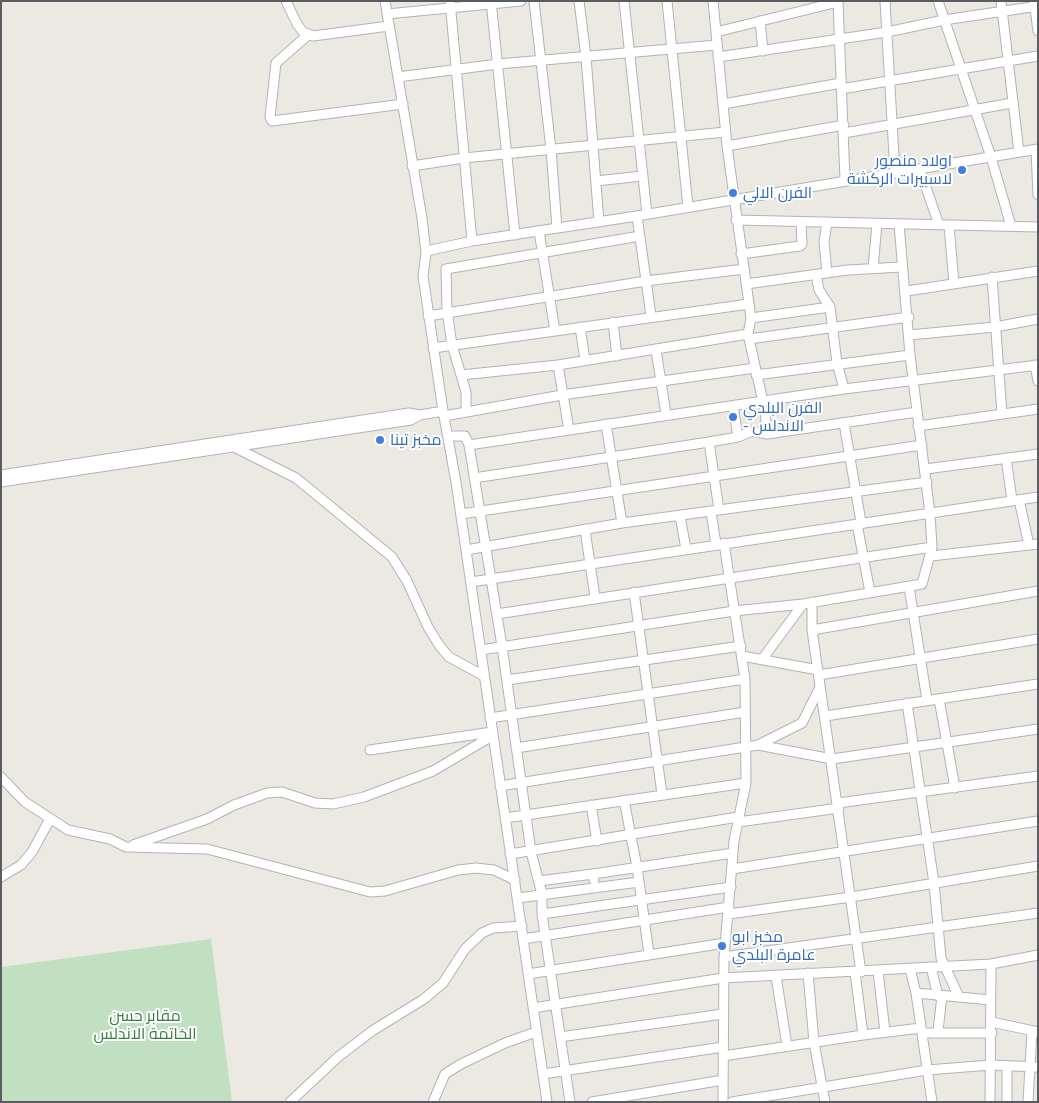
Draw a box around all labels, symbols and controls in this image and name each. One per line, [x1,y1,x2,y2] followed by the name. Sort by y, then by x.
[847,151,952,189] place label: اولاد منصور لاسبيرات الركشة
[956,164,968,176] marker: اولاد منصور لاسبيرات الركشة
[743,183,812,203] place label: الفرن الالي
[727,187,739,199] marker: الفرن الالي
[743,398,822,436] place label: الفرن البلدي - الاندلس
[727,411,739,423] marker: الفرن البلدي - الاندلس
[390,430,442,450] place label: مخبز تينا
[374,434,386,446] marker: مخبز تينا
[732,927,816,965] place label: مخبز ابو عامرة البلدي
[716,940,728,952] marker: مخبز ابو عامرة البلدي
[94,1006,196,1044] park label: مقابر حسن الخاتمة الاندلس

